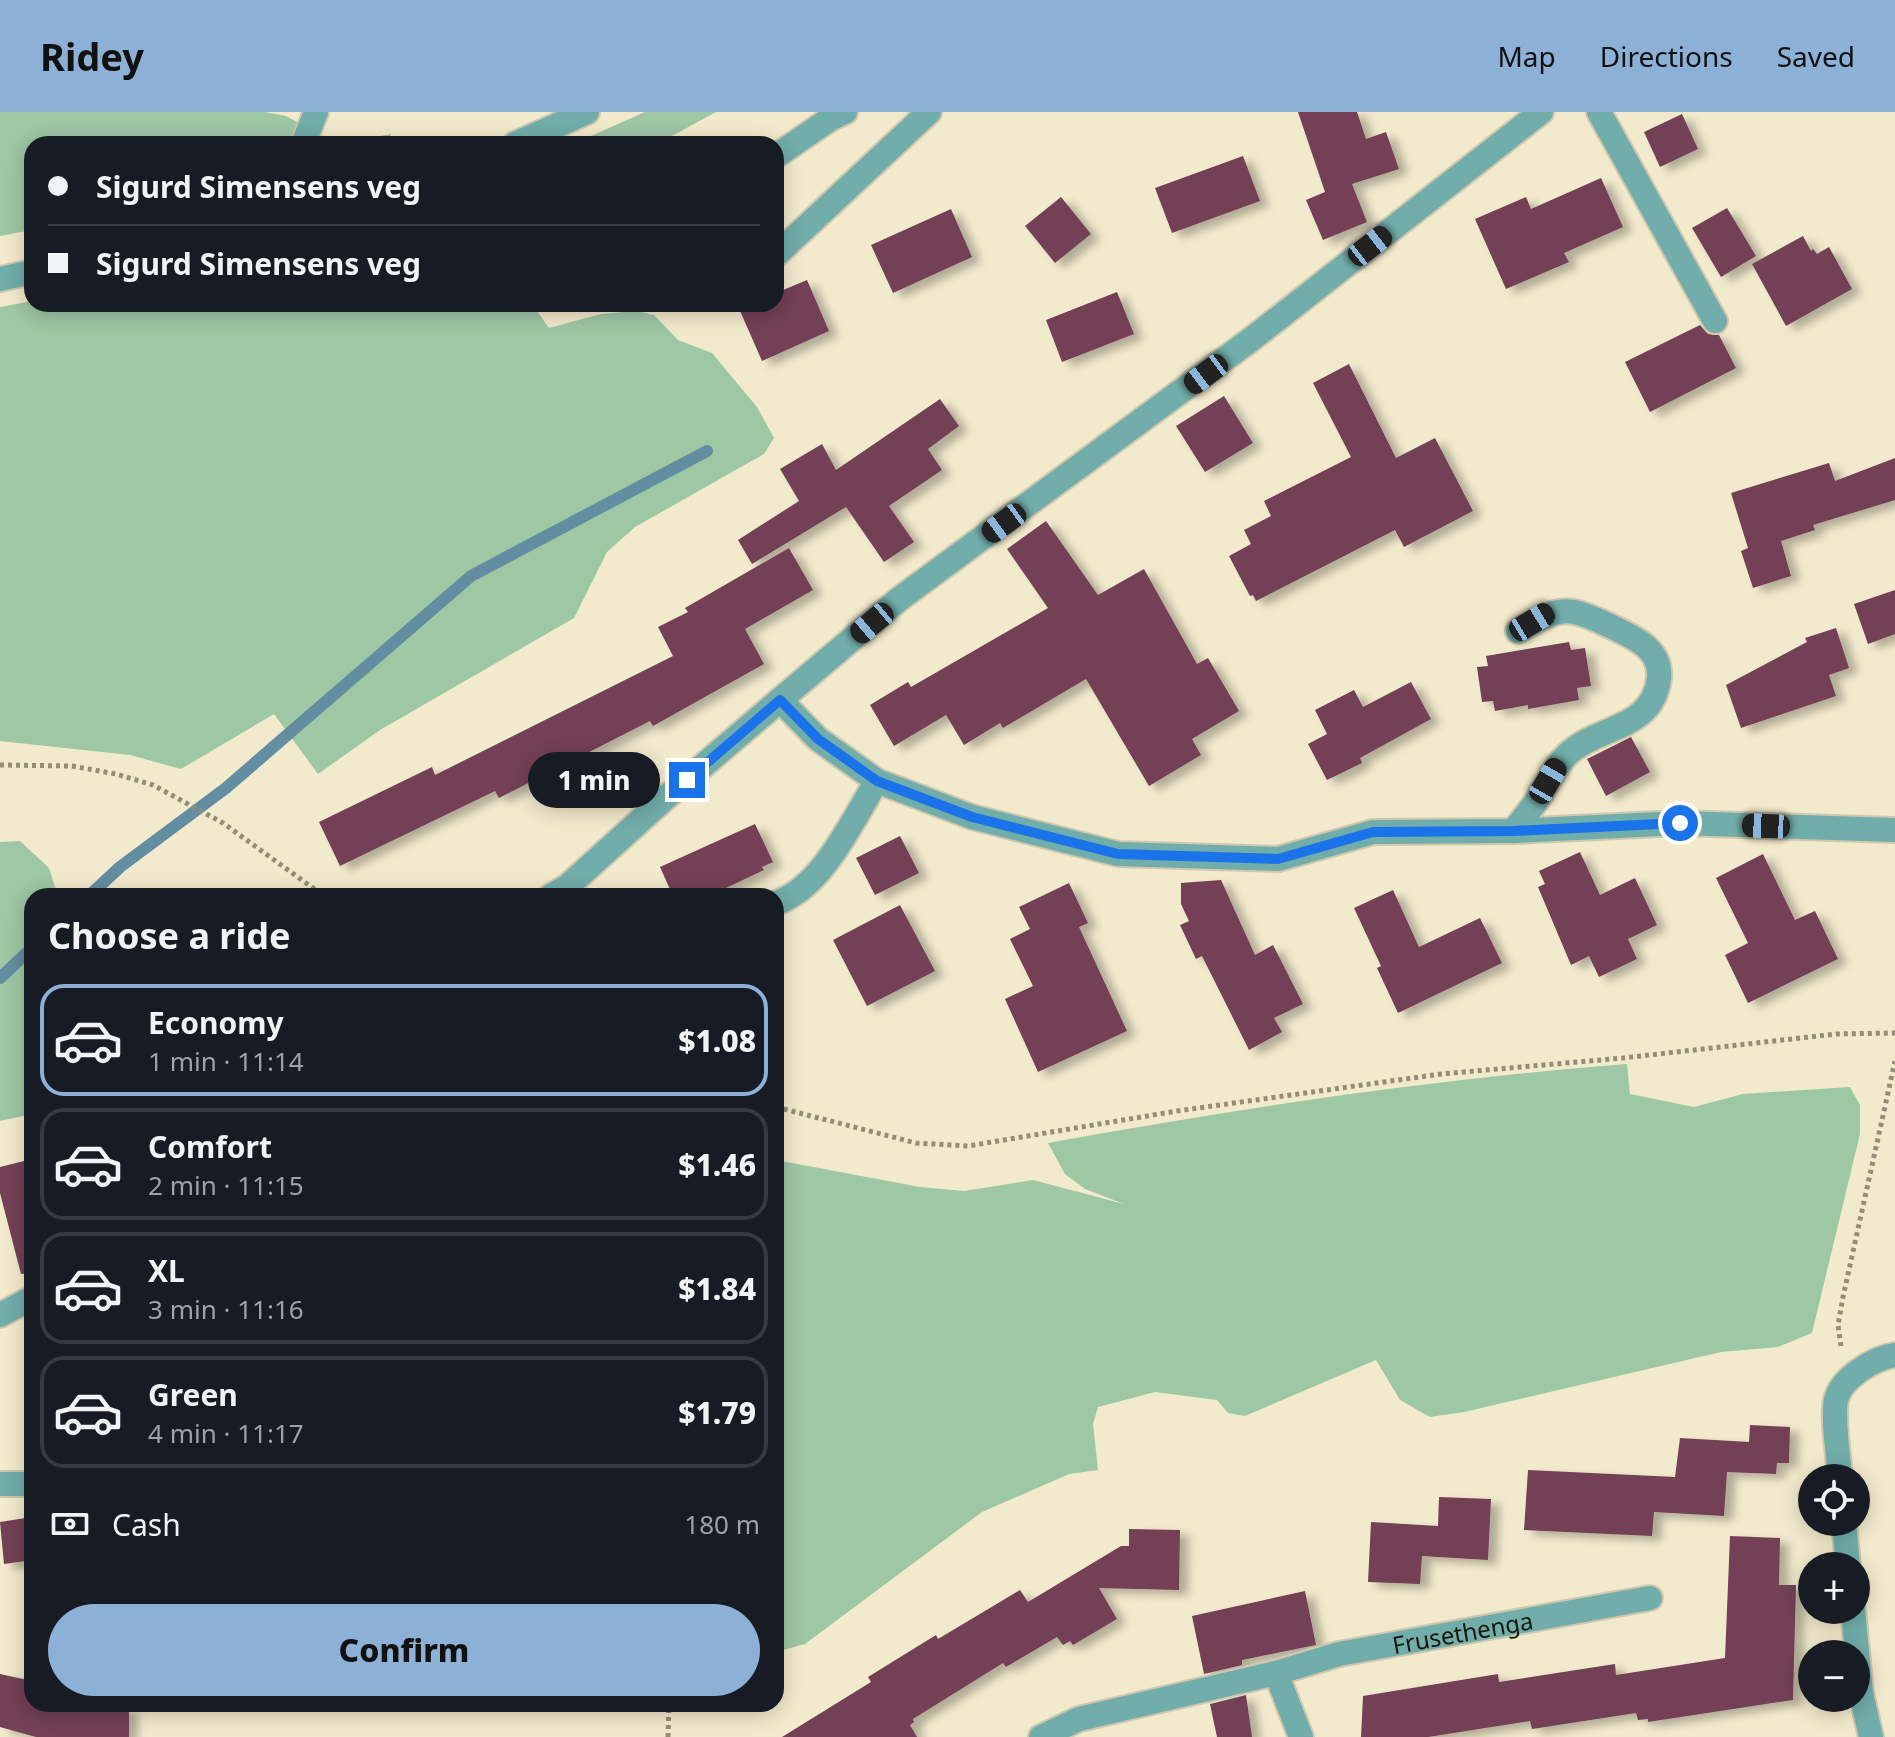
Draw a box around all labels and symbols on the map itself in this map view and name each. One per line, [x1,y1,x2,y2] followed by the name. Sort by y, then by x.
[1344,222,1396,270] car
[1180,350,1232,398] car
[978,499,1030,547] car
[846,598,898,648] car
[1505,599,1559,645] car
[527,752,659,808] callout: 1 min
[1526,754,1570,808] car
[669,762,705,798] route end
[1662,805,1698,841] route start
[1742,813,1790,839] car
[1389,1603,1536,1661] street label: Frusethenga

